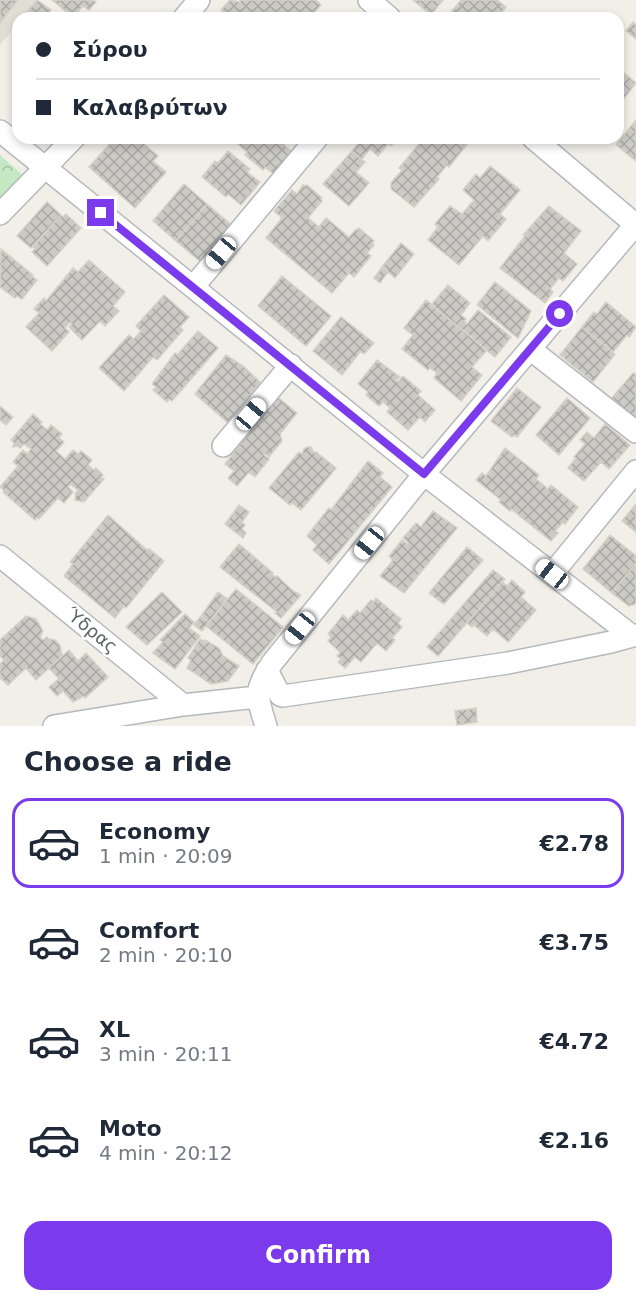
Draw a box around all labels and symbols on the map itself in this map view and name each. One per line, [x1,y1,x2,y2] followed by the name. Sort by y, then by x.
[87,199,114,226] route end
[203,233,239,273] car
[546,300,573,327] route start
[233,394,269,434] car
[351,523,387,563] car
[532,556,572,592] car
[61,602,122,657] street label: Ύδρας
[282,608,318,648] car

